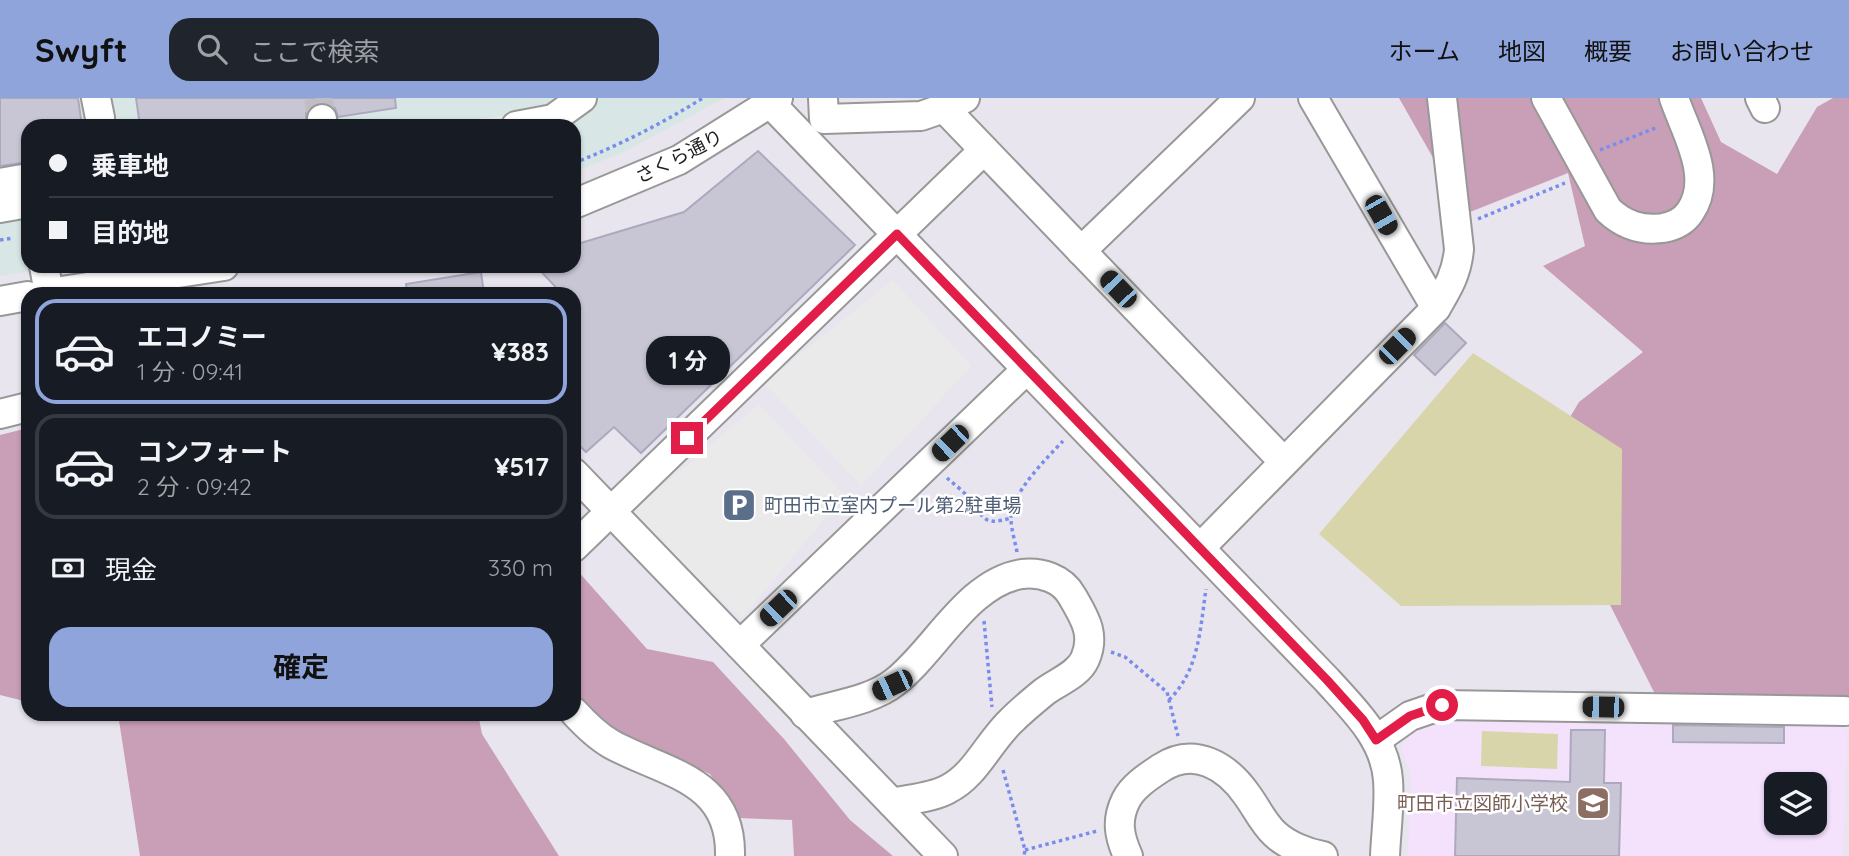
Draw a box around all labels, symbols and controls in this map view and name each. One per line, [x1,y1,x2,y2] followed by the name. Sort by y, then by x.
[169,18,659,81] search box
[35,29,127,70] text: Swyft
[193,30,231,68] icon: search
[249,35,379,68] text: ここで検索
[1389,36,1460,66] text: ホーム
[1498,36,1546,66] text: 地図
[1584,36,1632,66] text: 概要
[1670,36,1814,66] text: お問い合わせ
[631,124,727,188] street label: さくら通り
[91,149,169,182] text: 乗車地
[1362,192,1401,238] car
[91,216,169,249] text: 目的地
[1096,267,1141,311] car
[53,320,116,383] icon: car
[137,320,267,353] text: エコノミー
[1375,324,1420,368] car
[491,335,549,368] text: ¥383
[645,336,729,386] callout: 1 分
[669,346,707,375] text: 1 分
[137,357,243,386] text: 1 分 · 09:41
[928,421,973,465] car
[671,422,703,454] route end
[53,435,116,498] icon: car
[137,435,292,468] text: コンフォート
[494,450,549,483] text: ¥517
[137,472,252,501] text: 2 分 · 09:42
[720,486,758,524] parking icon: 町田市立室内プール第2駐車場
[764,493,1022,517] place label: 町田市立室内プール第2駐車場
[49,549,87,587] icon: cash
[105,553,157,586] text: 現金
[488,553,553,582] text: 330 m
[756,586,801,630] car
[49,627,553,707] button: 確定
[869,667,916,703] car
[1426,689,1458,721] route start
[1582,696,1625,718] car
[1764,772,1827,835] map controls
[1764,772,1827,835] button: layers
[1574,784,1612,822] school or university icon: 町田市立図師小学校
[1397,791,1568,815] place label: 町田市立図師小学校

